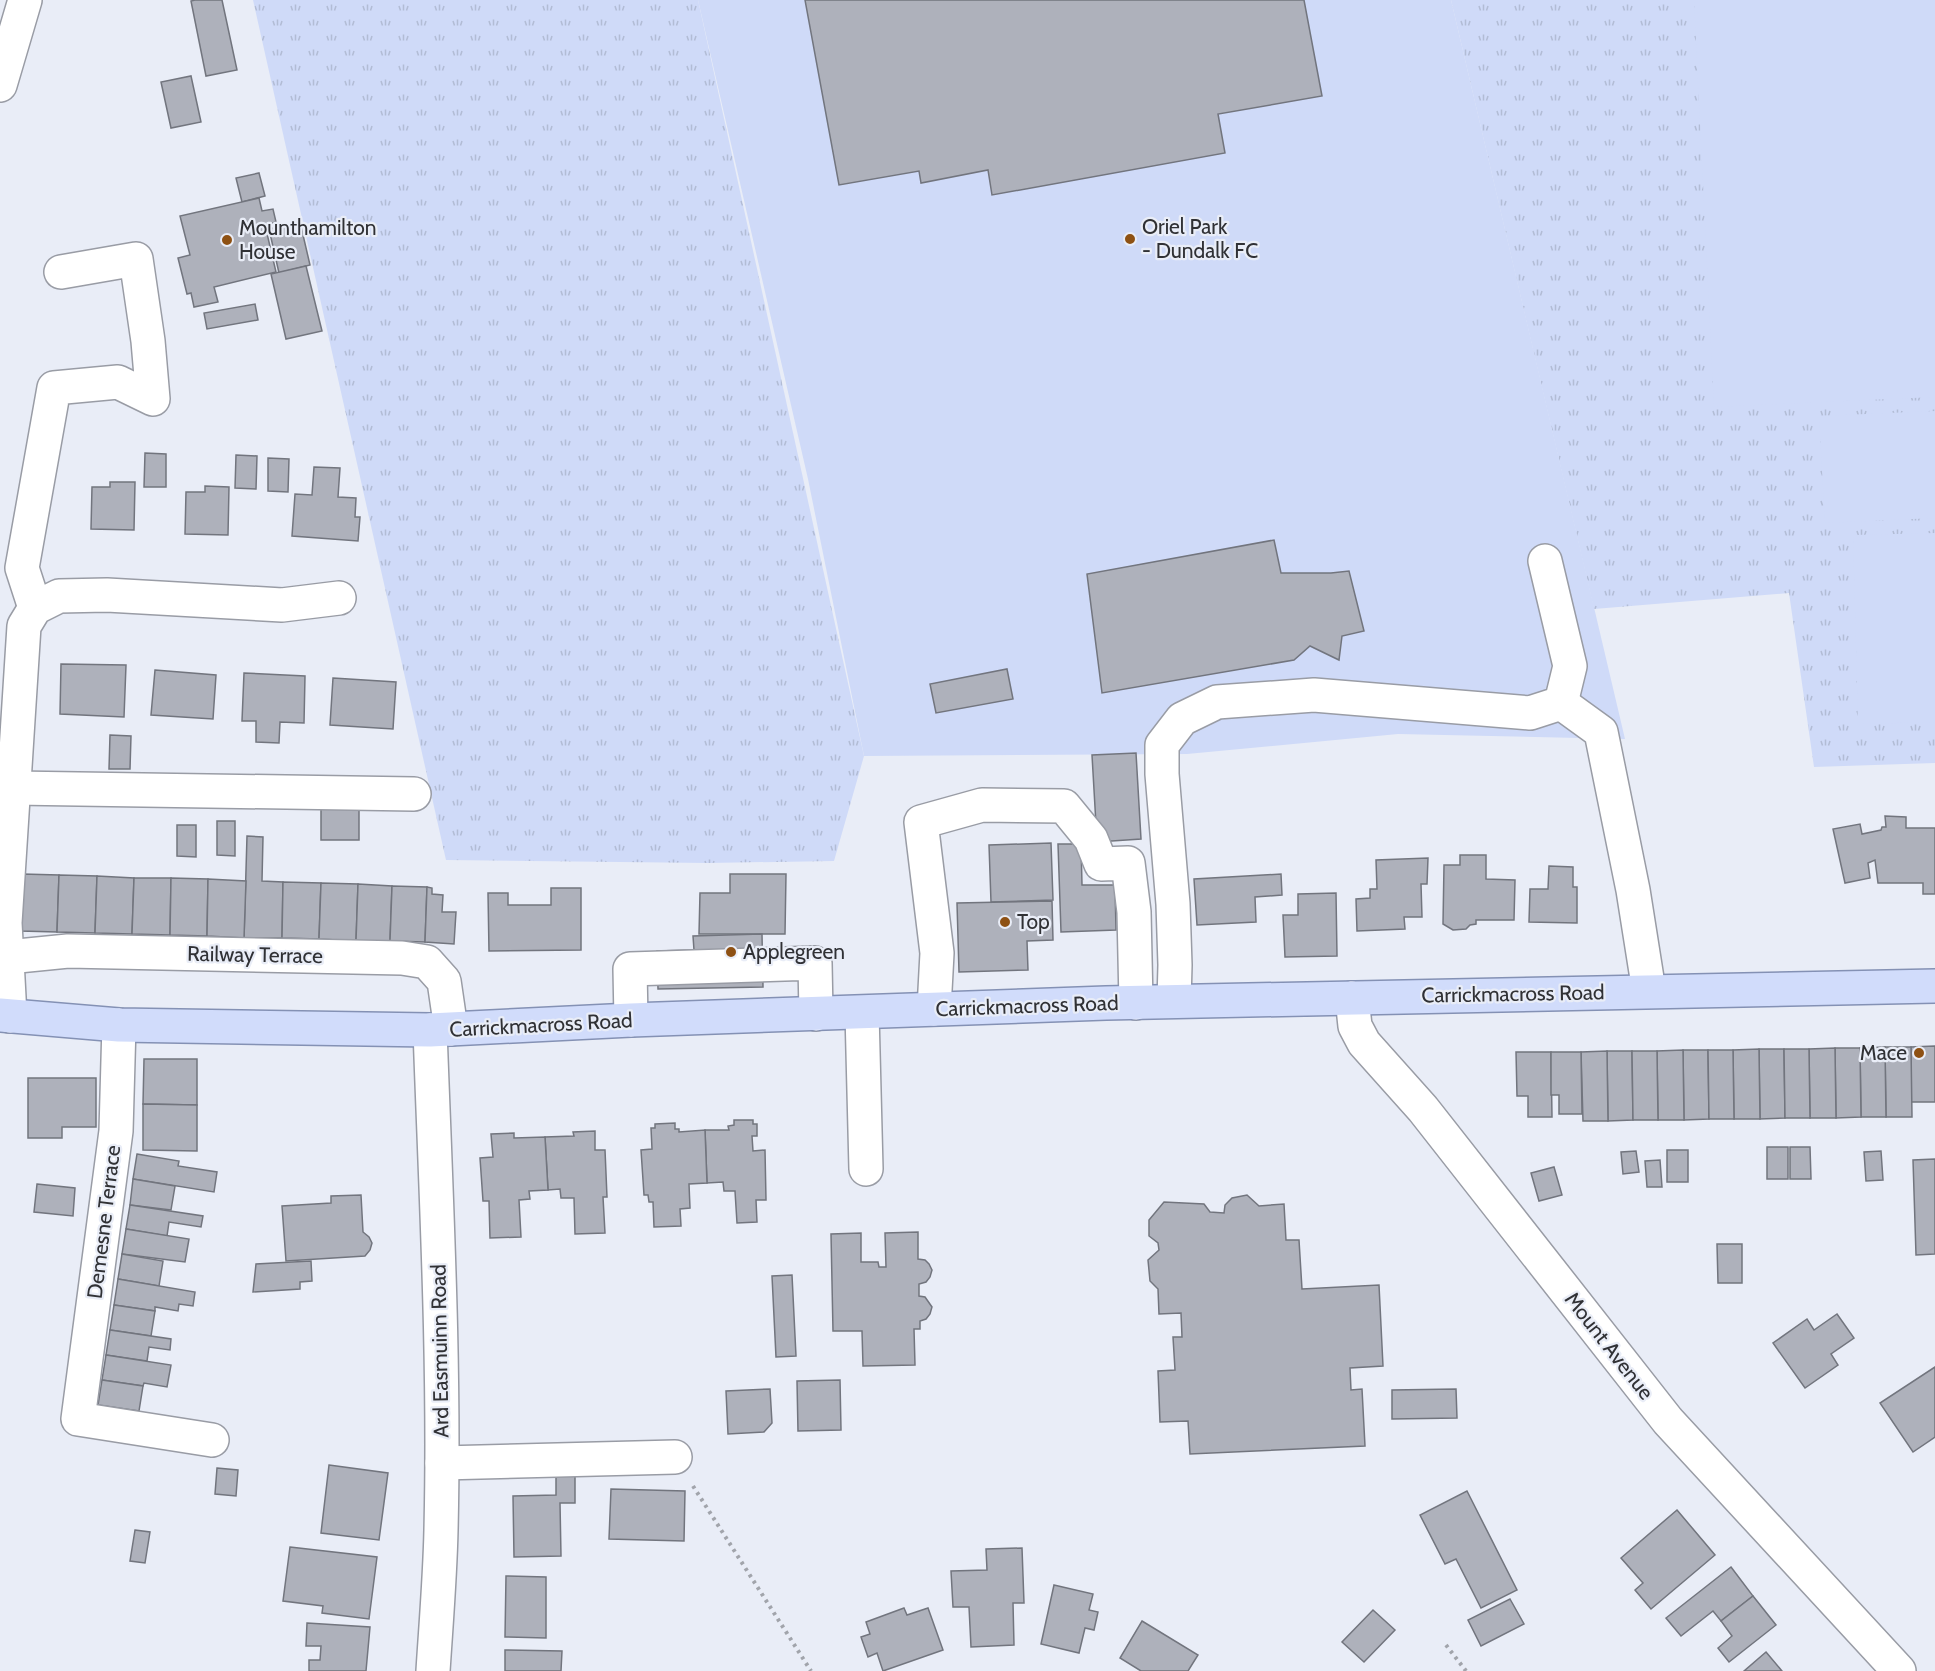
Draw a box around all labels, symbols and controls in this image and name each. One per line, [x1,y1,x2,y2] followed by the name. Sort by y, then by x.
[1142,214,1258,263] place label: Oriel Park - Dundalk FC
[239,215,376,264] place label: Mounthamilton House
[1123,232,1137,246] marker: Oriel Park - Dundalk FC
[220,233,234,247] marker: Mounthamilton House
[1017,909,1050,934] place label: Top
[998,915,1012,929] marker: Top
[743,939,845,964] place label: Applegreen
[187,941,323,968] street label: Railway Terrace
[724,945,738,959] marker: Applegreen
[1421,979,1605,1008] street label: Carrickmacross Road
[935,990,1119,1021] street label: Carrickmacross Road
[449,1007,633,1042] street label: Carrickmacross Road
[1860,1040,1907,1065] place label: Mace
[1912,1046,1926,1060] marker: Mace
[82,1143,125,1300] street label: Demesne Terrace
[425,1264,454,1438] street label: Ard Easmuinn Road
[1560,1287,1659,1405] street label: Mount Avenue

